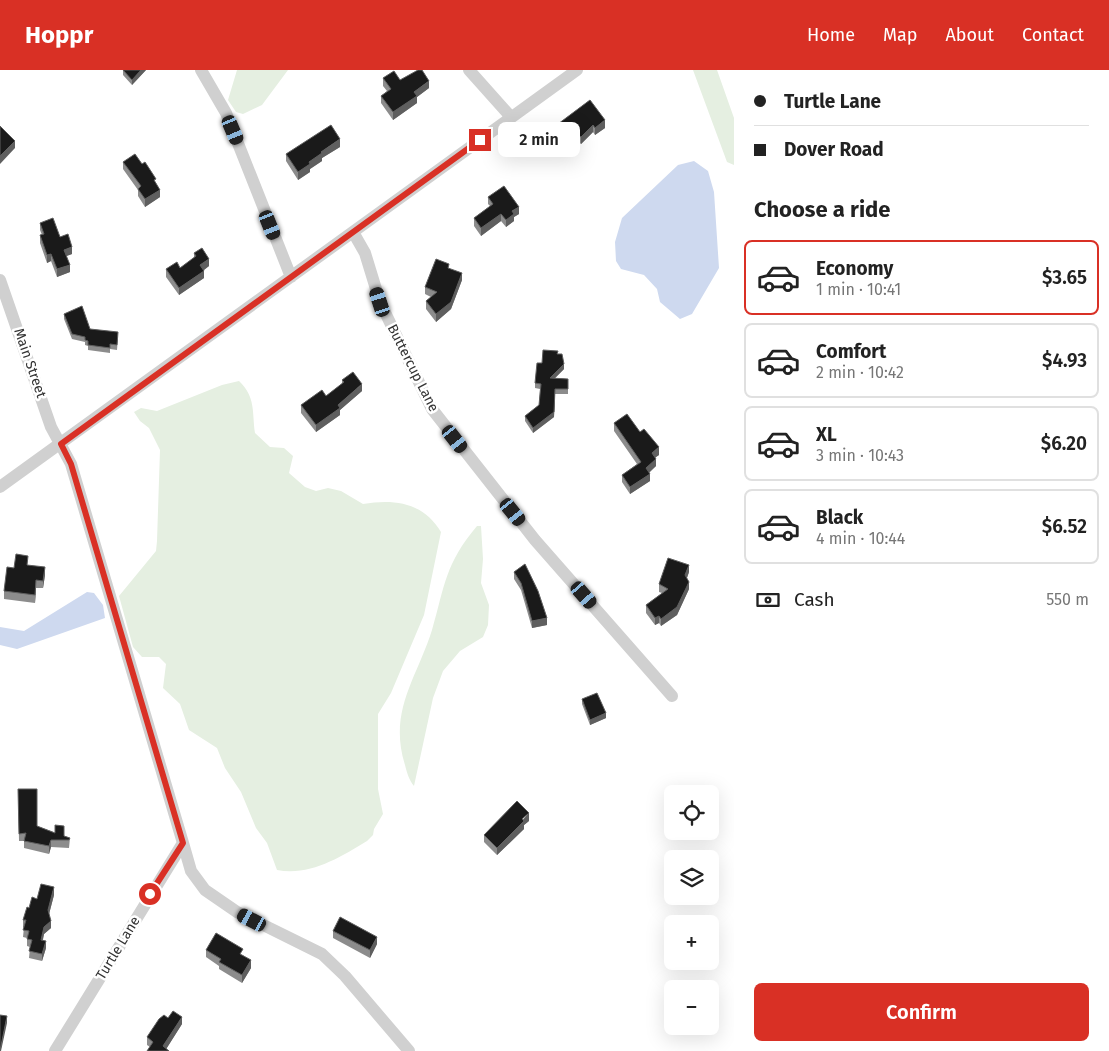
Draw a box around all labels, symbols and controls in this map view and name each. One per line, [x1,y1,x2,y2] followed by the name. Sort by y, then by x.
[25,21,93,49] text: Hoppr
[807,24,855,46] text: Home
[883,24,917,46] text: Map
[945,24,994,46] text: About
[1022,24,1084,46] text: Contact
[784,90,881,113] text: Turtle Lane
[220,113,245,147] car
[498,122,580,158] callout: 2 min
[469,129,491,151] route end
[519,130,559,149] text: 2 min
[784,138,884,161] text: Dover Road
[754,196,890,223] text: Choose a ride
[257,208,282,242] car
[756,255,801,300] icon: car
[816,257,893,280] text: Economy
[1042,266,1087,289] text: $3.65
[816,280,901,299] text: 1 min · 10:41
[368,285,391,319] car
[384,321,442,415] street label: Buttercup Lane
[10,326,50,401] street label: Main Street
[756,338,801,383] icon: car
[816,340,886,363] text: Comfort
[1042,349,1087,372] text: $4.93
[816,363,904,382] text: 2 min · 10:42
[756,421,801,466] icon: car
[439,423,470,455] car
[816,423,837,446] text: XL
[1041,432,1087,455] text: $6.20
[816,446,904,465] text: 3 min · 10:43
[497,496,528,528] car
[756,504,801,549] icon: car
[816,506,863,529] text: Black
[1042,515,1087,538] text: $6.52
[816,529,905,548] text: 4 min · 10:44
[568,579,599,611] car
[754,586,782,614] icon: cash
[794,588,835,611] text: Cash
[1046,590,1089,609] text: 550 m
[664,785,719,1035] map controls
[664,785,719,840] button: locate
[664,850,719,905] button: layers
[139,883,161,905] route start
[235,906,268,934] car
[92,913,144,983] street label: Turtle Lane
[664,915,719,970] button: +
[664,980,719,1035] button: −
[754,983,1089,1041] button: Confirm

